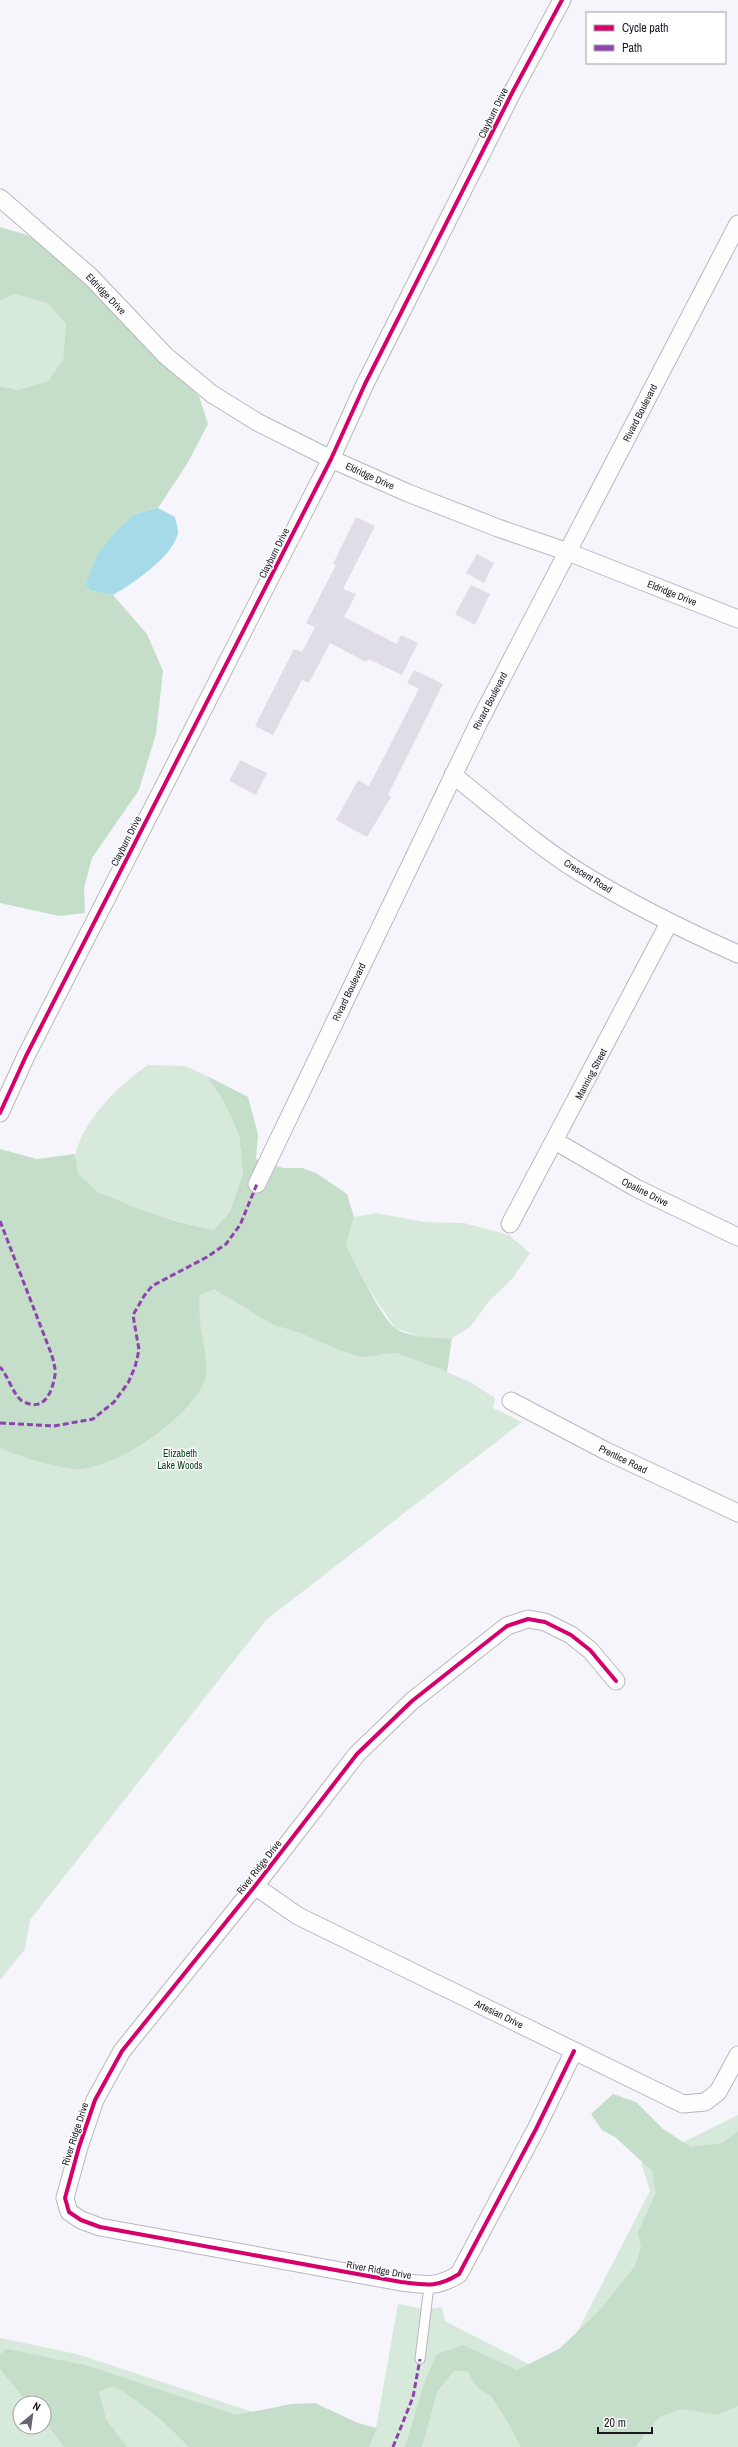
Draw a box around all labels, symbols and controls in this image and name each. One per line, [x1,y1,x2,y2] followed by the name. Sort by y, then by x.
[586,12,726,64] legend
[622,20,669,36] text: Cycle path
[622,40,642,56] text: Path
[475,85,511,140] street label: Clayburn Drive
[83,271,129,318] street label: Eldridge Drive
[620,382,660,444] street label: Rivard Boulevard
[343,459,397,493] street label: Eldridge Drive
[256,525,292,580] street label: Clayburn Drive
[645,577,699,609] street label: Eldridge Drive
[470,670,510,732] street label: Rivard Boulevard
[108,813,144,868] street label: Clayburn Drive
[561,856,615,896] street label: Crescent Road
[329,961,369,1023] street label: Rivard Boulevard
[572,1046,610,1102] street label: Manning Street
[620,1175,671,1209] street label: Opaline Drive
[597,1442,649,1476] street label: Prentice Road
[157,1447,203,1472] park label: Elizabeth Lake Woods
[234,1837,285,1897] street label: River Ridge Drive
[472,1996,526,2032] street label: Artesian Drive
[59,2100,91,2167] street label: River Ridge Drive
[346,2258,413,2282] street label: River Ridge Drive
[12,2395,52,2435] north arrow
[31,2399,43,2414] text: N
[598,2409,652,2435] scale bar
[604,2415,626,2431] text: 20 m

